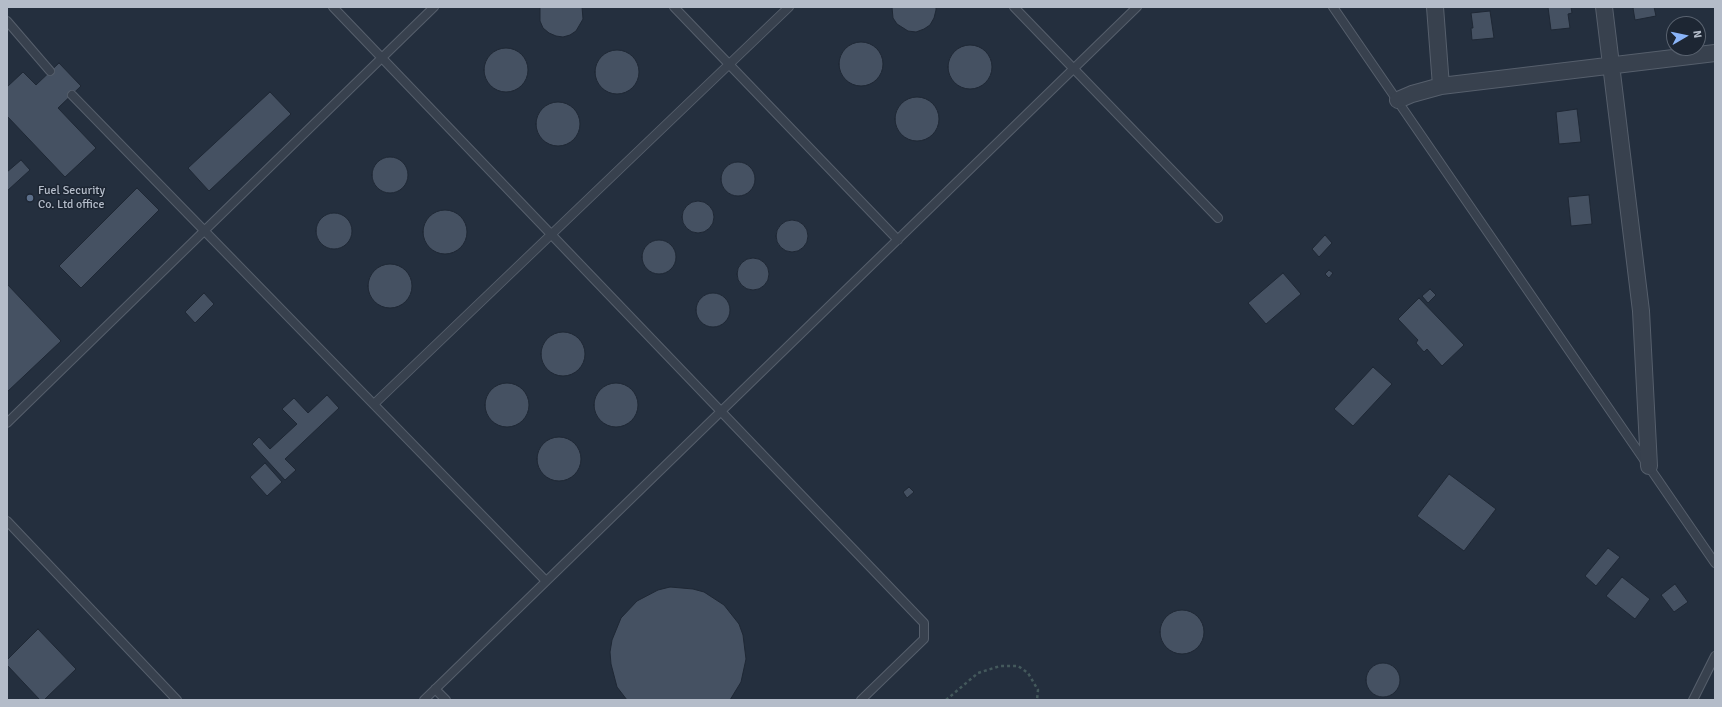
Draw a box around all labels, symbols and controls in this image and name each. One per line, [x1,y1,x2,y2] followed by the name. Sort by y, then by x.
[1666,16,1706,56] north arrow
[1690,29,1704,39] text: N
[38,184,105,212] place label: Fuel Security Co. Ltd office
[25,193,35,203] marker: Fuel Security Co. Ltd office

